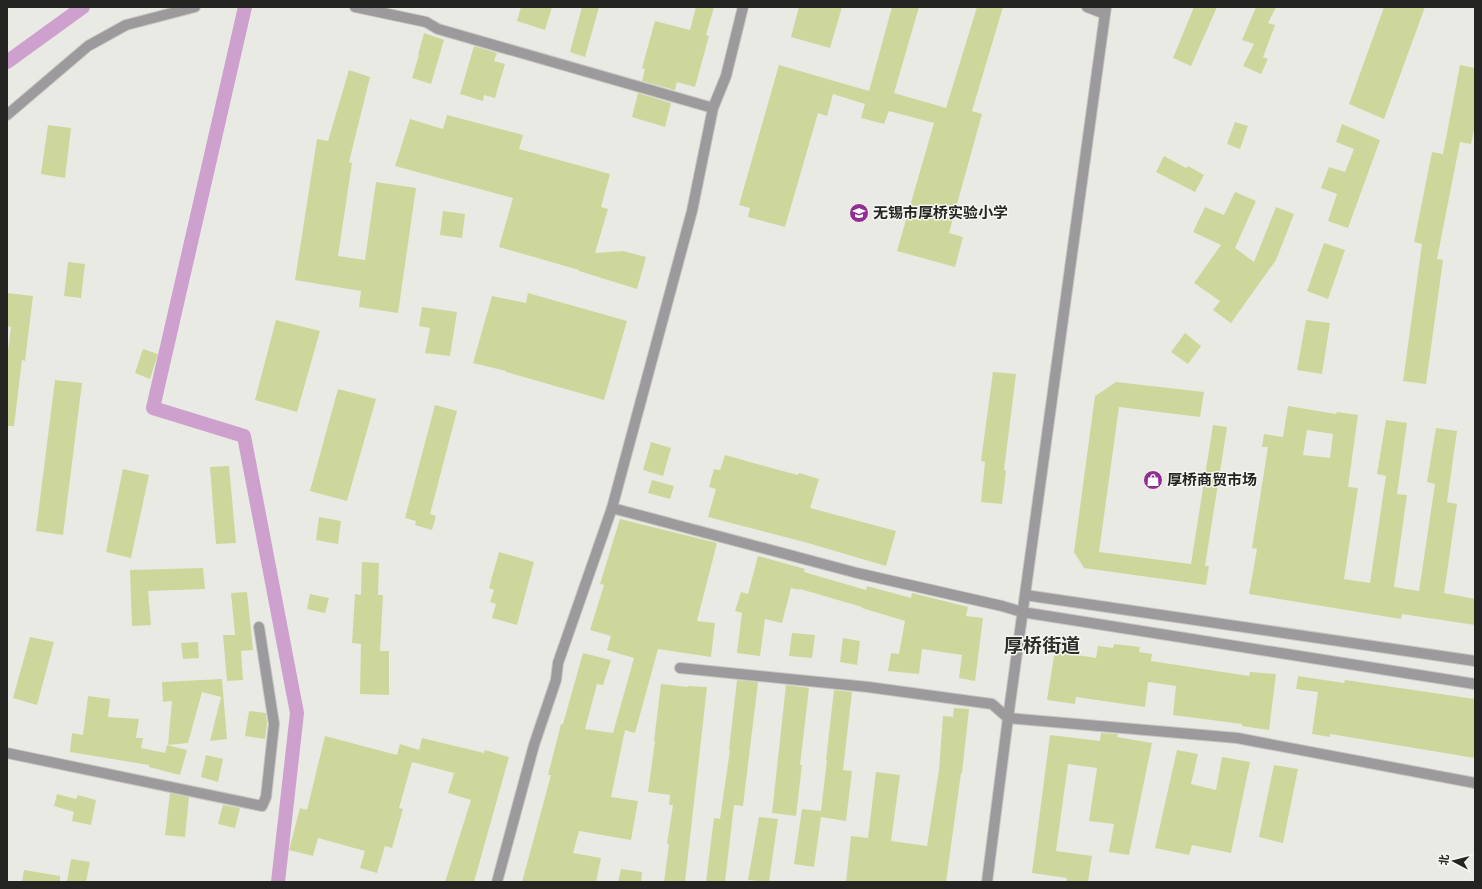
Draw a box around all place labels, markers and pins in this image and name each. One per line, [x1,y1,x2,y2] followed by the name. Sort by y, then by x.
[848,202,870,224] school or university icon: 无锡市厚桥实验小学
[873,203,1008,222] place label: 无锡市厚桥实验小学
[1142,469,1164,491] shop icon: 厚桥商贸市场
[1167,470,1257,489] place label: 厚桥商贸市场

